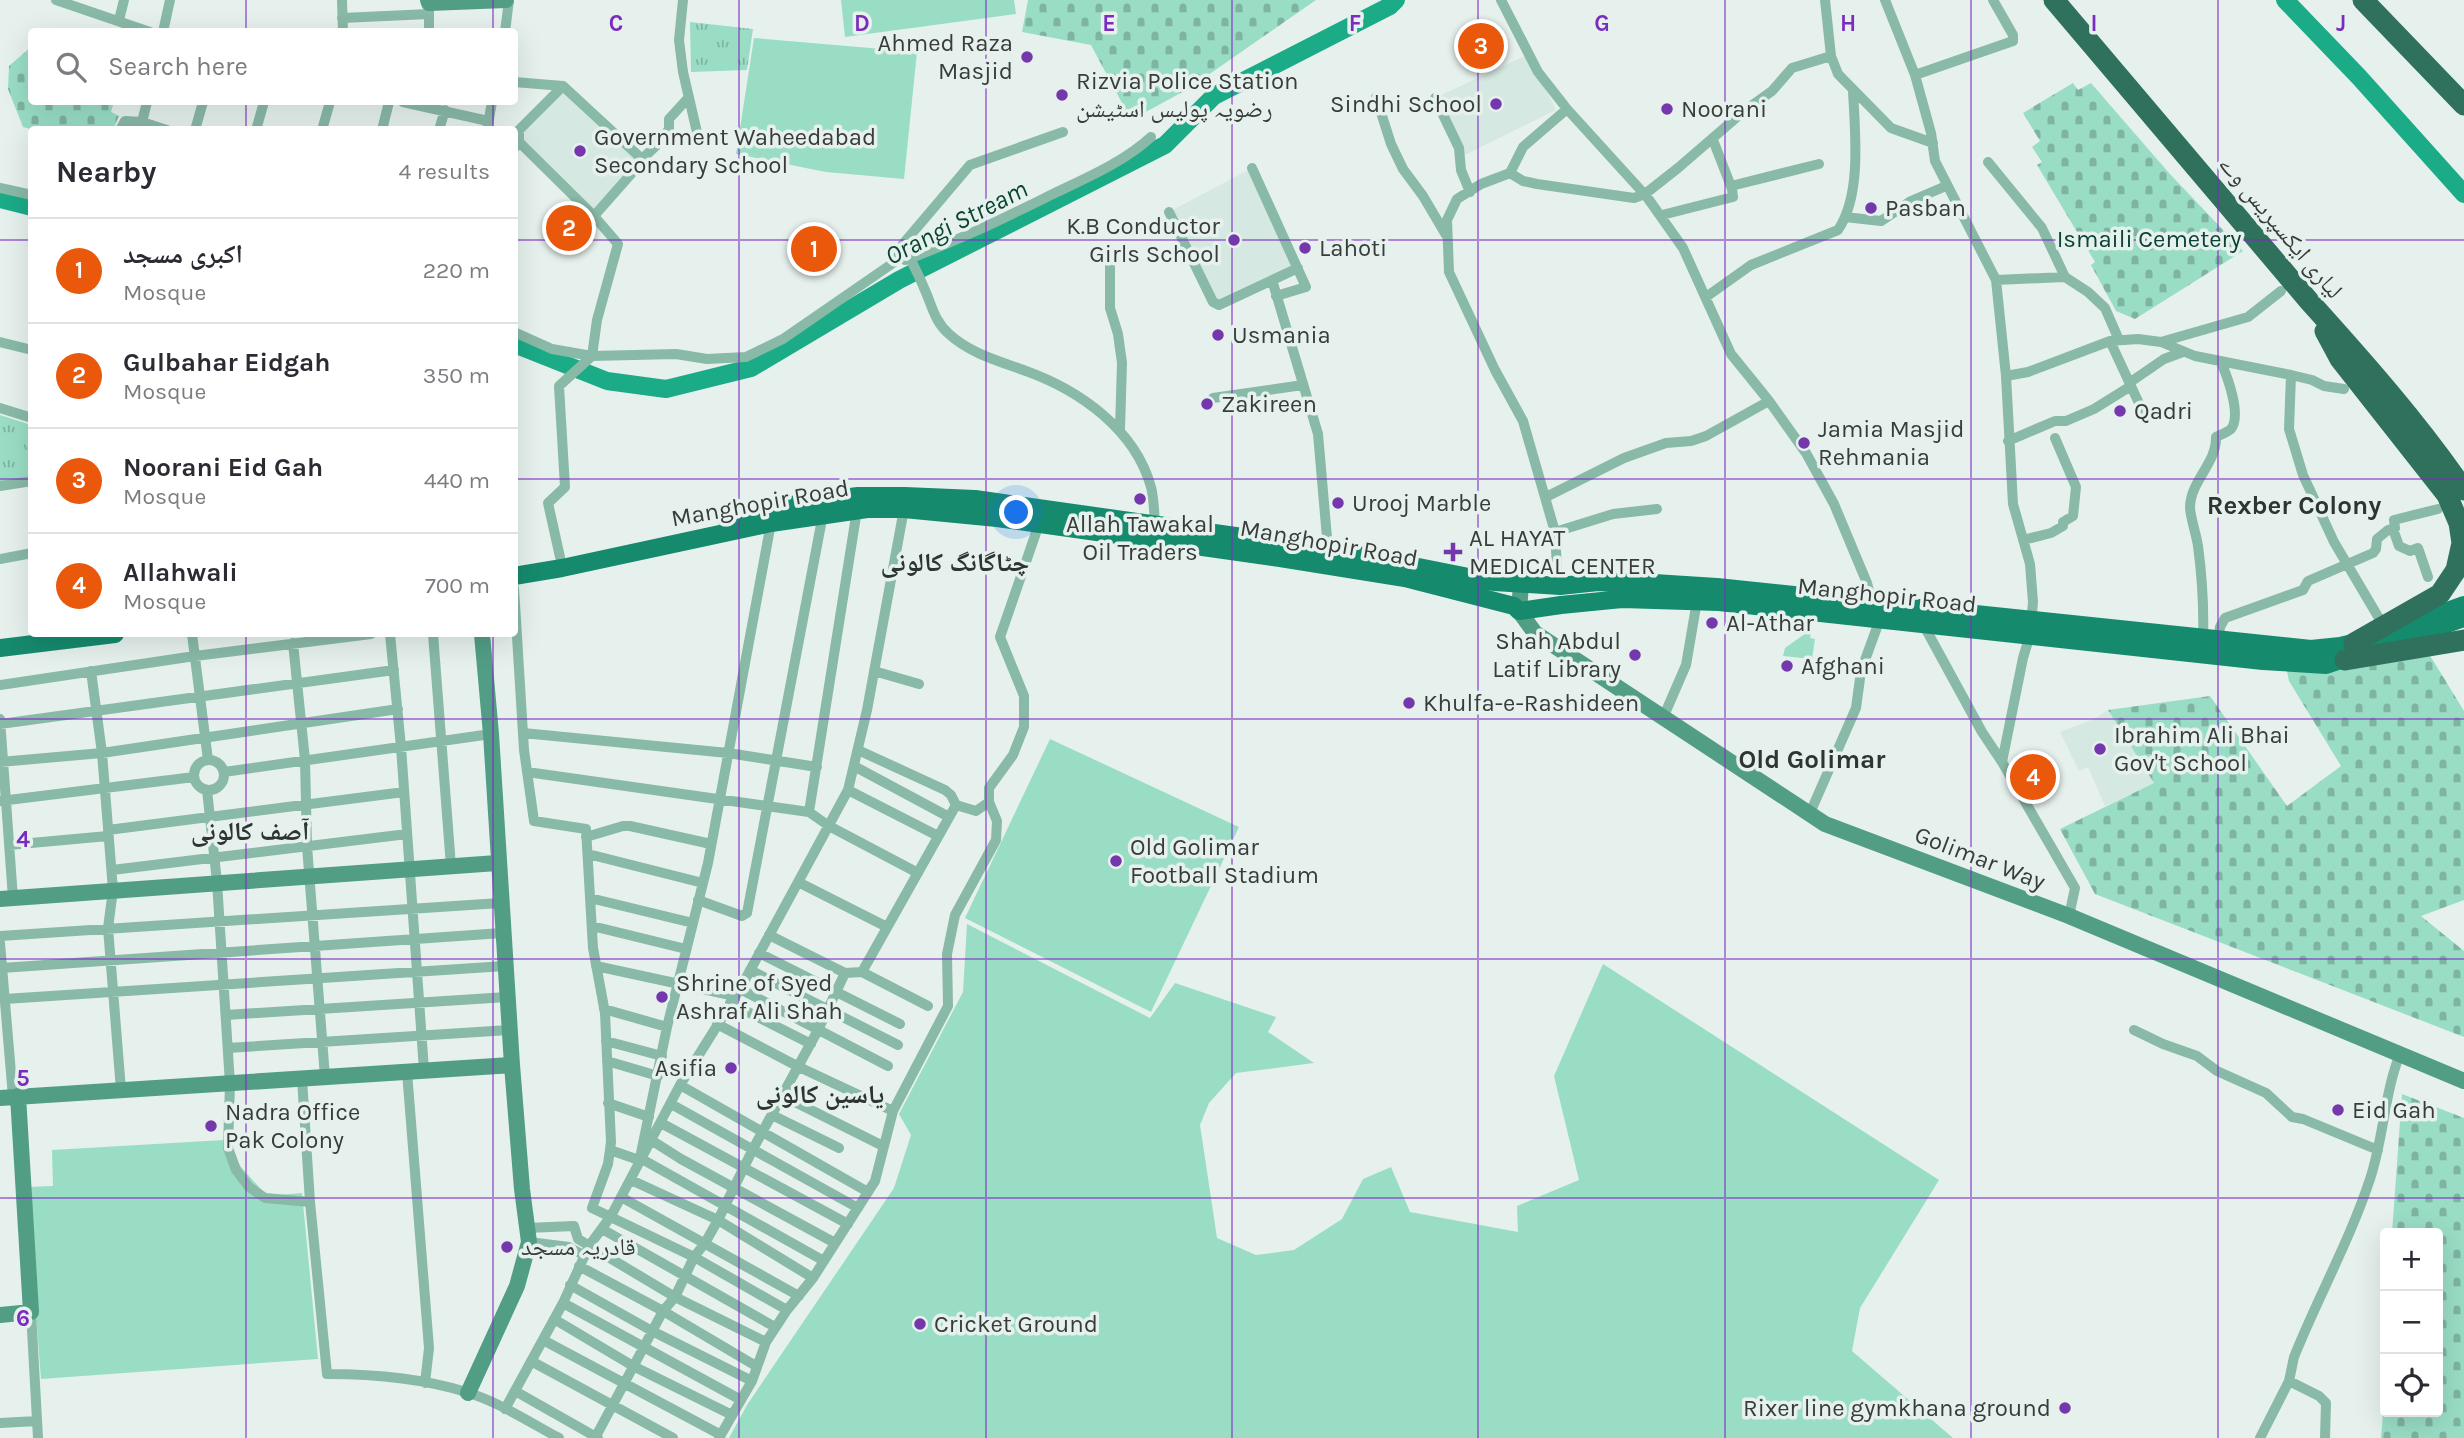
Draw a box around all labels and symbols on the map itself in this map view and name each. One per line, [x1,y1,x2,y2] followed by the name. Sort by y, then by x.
[609,10,623,37] text: C
[854,10,870,37] text: D
[1102,10,1116,37] text: E
[1349,10,1361,37] text: F
[1594,10,1610,37] text: G
[1840,10,1856,37] text: H
[2090,10,2098,37] text: I
[2336,10,2346,37] text: J
[1458,20,1504,72] pin: 3
[878,29,1013,85] place label: Ahmed Raza Masjid
[1019,49,1035,65] marker: Ahmed Raza Masjid
[1076,67,1299,123] place label: Rizvia Police Station رضویہ پولیس اسٹیشن
[1054,87,1070,103] marker: Rizvia Police Station رضویہ پولیس اسٹیشن
[1330,90,1482,118] place label: Sindhi School
[1681,95,1767,123] place label: Noorani
[1488,96,1504,112] marker: Sindhi School
[1659,101,1675,117] marker: Noorani
[594,123,876,179] place label: Government Waheedabad Secondary School
[572,143,588,159] marker: Government Waheedabad Secondary School
[2213,150,2349,304] street label: لیاری ایکسپریس وے
[880,173,1033,272] water label: Orangi Stream
[1885,194,1966,222] place label: Pasban
[1863,200,1879,216] marker: Pasban
[546,202,592,254] pin: 2
[1066,212,1220,268] place label: K.B Conductor Girls School
[791,223,837,275] pin: 1
[2057,225,2241,253] park label: Ismaili Cemetery
[1226,232,1242,248] marker: K.B Conductor Girls School
[1319,234,1387,262] place label: Lahoti
[1297,240,1313,256] marker: Lahoti
[1232,321,1331,349] place label: Usmania
[1210,327,1226,343] marker: Usmania
[1221,390,1317,418] place label: Zakireen
[1199,396,1215,412] marker: Zakireen
[2134,397,2193,425] place label: Qadri
[2112,403,2128,419] marker: Qadri
[1818,415,1964,471] place label: Jamia Masjid Rehmania
[1796,435,1812,451] marker: Jamia Masjid Rehmania
[669,474,851,532] street label: Manghopir Road
[1352,489,1491,517] place label: Urooj Marble
[2207,490,2381,521] district label: Rexber Colony
[1132,491,1148,507] marker: Allah Tawakal Oil Traders
[999,495,1033,529] your location
[1330,495,1346,511] marker: Urooj Marble
[1066,510,1214,566] place label: Allah Tawakal Oil Traders
[1238,514,1420,572] street label: Manghopir Road
[1469,524,1656,580] place label: AL HAYAT MEDICAL CENTER
[1443,542,1463,562] marker: AL HAYAT MEDICAL CENTER
[881,547,1029,578] district label: چٹاگانگ کالونی
[1796,572,1978,618] street label: Manghopir Road
[1726,609,1814,637] place label: Al-Athar
[1704,615,1720,631] marker: Al-Athar
[1492,627,1621,683] place label: Shah Abdul Latif Library
[1627,647,1643,663] marker: Shah Abdul Latif Library
[1801,652,1885,680] place label: Afghani
[1779,658,1795,674] marker: Afghani
[1423,689,1639,717] place label: Khulfa-e-Rashideen
[1401,695,1417,711] marker: Khulfa-e-Rashideen
[2114,721,2290,777] place label: Ibrahim Ali Bhai Gov't School
[2092,741,2108,757] marker: Ibrahim Ali Bhai Gov't School
[1738,744,1886,775] district label: Old Golimar
[2010,751,2056,803] pin: 4
[191,816,310,847] district label: آصف کالونی
[1911,820,2049,896] street label: Golimar Way
[16,826,30,853] text: 4
[1130,833,1319,889] place label: Old Golimar Football Stadium
[1108,853,1124,869] marker: Old Golimar Football Stadium
[676,969,843,1025] place label: Shrine of Syed Ashraf Ali Shah
[654,989,670,1005] marker: Shrine of Syed Ashraf Ali Shah
[655,1054,717,1082] place label: Asifia
[723,1060,739,1076] marker: Asifia
[16,1065,30,1092] text: 5
[756,1079,884,1110] district label: یاسین کالونی
[2352,1096,2436,1124] place label: Eid Gah
[225,1098,360,1154] place label: Nadra Office Pak Colony
[2330,1102,2346,1118] marker: Eid Gah
[203,1118,219,1134] marker: Nadra Office Pak Colony
[521,1233,636,1261] place label: قادریہ مسجد
[499,1239,515,1255] marker: قادریہ مسجد
[16,1305,30,1332] text: 6
[934,1310,1098,1338] place label: Cricket Ground
[912,1316,928,1332] marker: Cricket Ground
[1743,1394,2051,1422] place label: Rixer line gymkhana ground
[2057,1400,2073,1416] marker: Rixer line gymkhana ground

